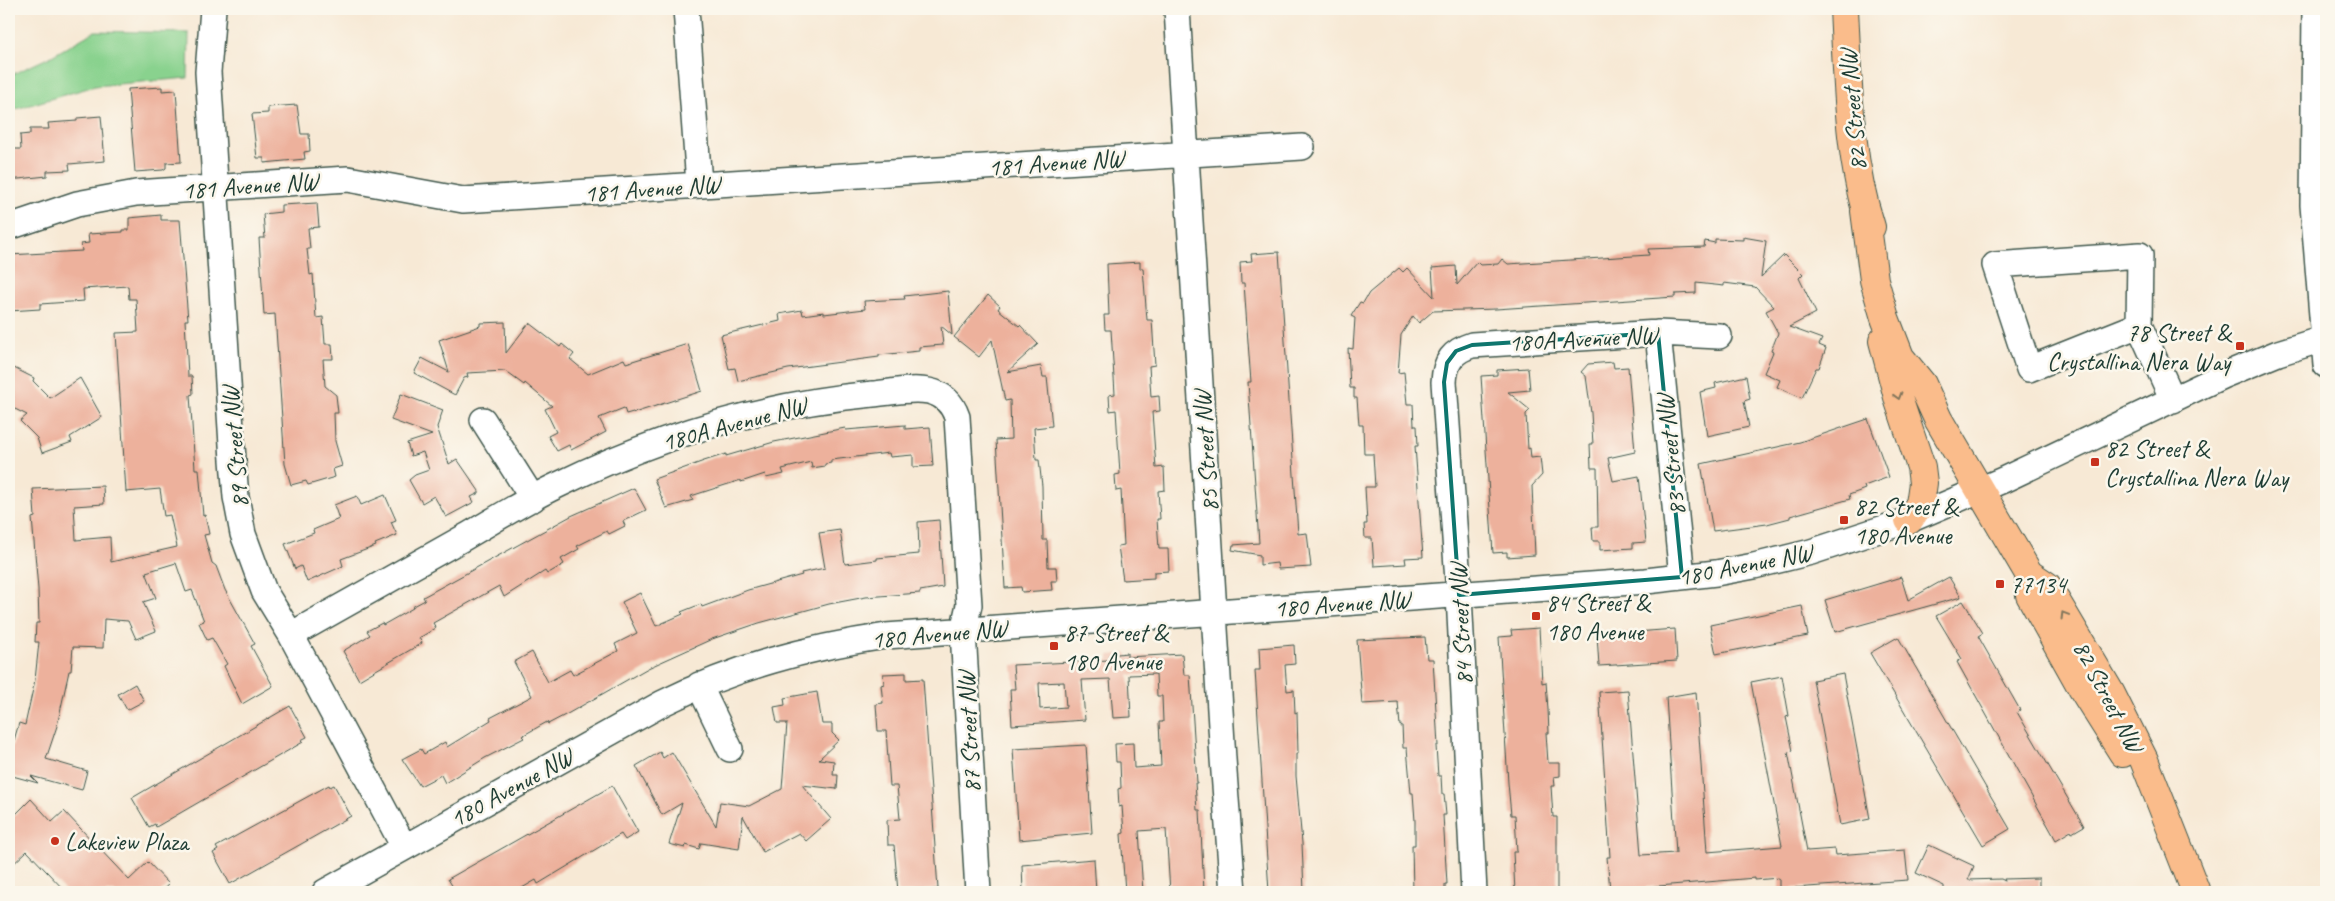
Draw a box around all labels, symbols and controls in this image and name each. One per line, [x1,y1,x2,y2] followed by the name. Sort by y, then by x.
[1831,45,1874,172] street label: 82 Street NW
[987,142,1128,184] street label: 181 Avenue NW
[181,165,322,207] street label: 181 Avenue NW
[583,168,724,210] street label: 181 Avenue NW
[2047,317,2233,378] place label: 78 Street & Crystallina Nera Way
[1508,319,1661,359] street label: 180A Avenue NW
[2234,340,2246,352] marker: 78 Street & Crystallina Nera Way
[213,382,256,509] street label: 89 Street NW
[1186,386,1226,513] street label: 85 Street NW
[658,388,813,459] street label: 180A Avenue NW
[1648,390,1693,517] street label: 83 Street NW
[1892,392,1902,400] one-way arrow
[2105,433,2290,494] place label: 82 Street & Crystallina Nera Way
[2089,456,2101,468] marker: 82 Street & Crystallina Nera Way
[1854,491,1960,552] place label: 82 Street & 180 Avenue
[1838,514,1850,526] marker: 82 Street & 180 Avenue
[1675,536,1818,594] street label: 180 Avenue NW
[1442,559,1480,686] street label: 84 Street NW
[2010,569,2069,601] place label: 77134
[1994,578,2006,590] marker: 77134
[1273,583,1414,625] street label: 180 Avenue NW
[1546,587,1652,648] place label: 84 Street & 180 Avenue
[1530,610,1542,622] marker: 84 Street & 180 Avenue
[2061,611,2071,620] one-way arrow
[870,612,1011,656] street label: 180 Avenue NW
[1064,617,1170,678] place label: 87 Street & 180 Avenue
[2065,635,2152,760] street label: 82 Street NW
[1048,640,1060,652] marker: 87 Street & 180 Avenue
[950,667,988,794] street label: 87 Street NW
[444,739,581,835] street label: 180 Avenue NW
[65,826,191,858] place label: Lakeview Plaza
[49,835,61,847] marker: Lakeview Plaza

